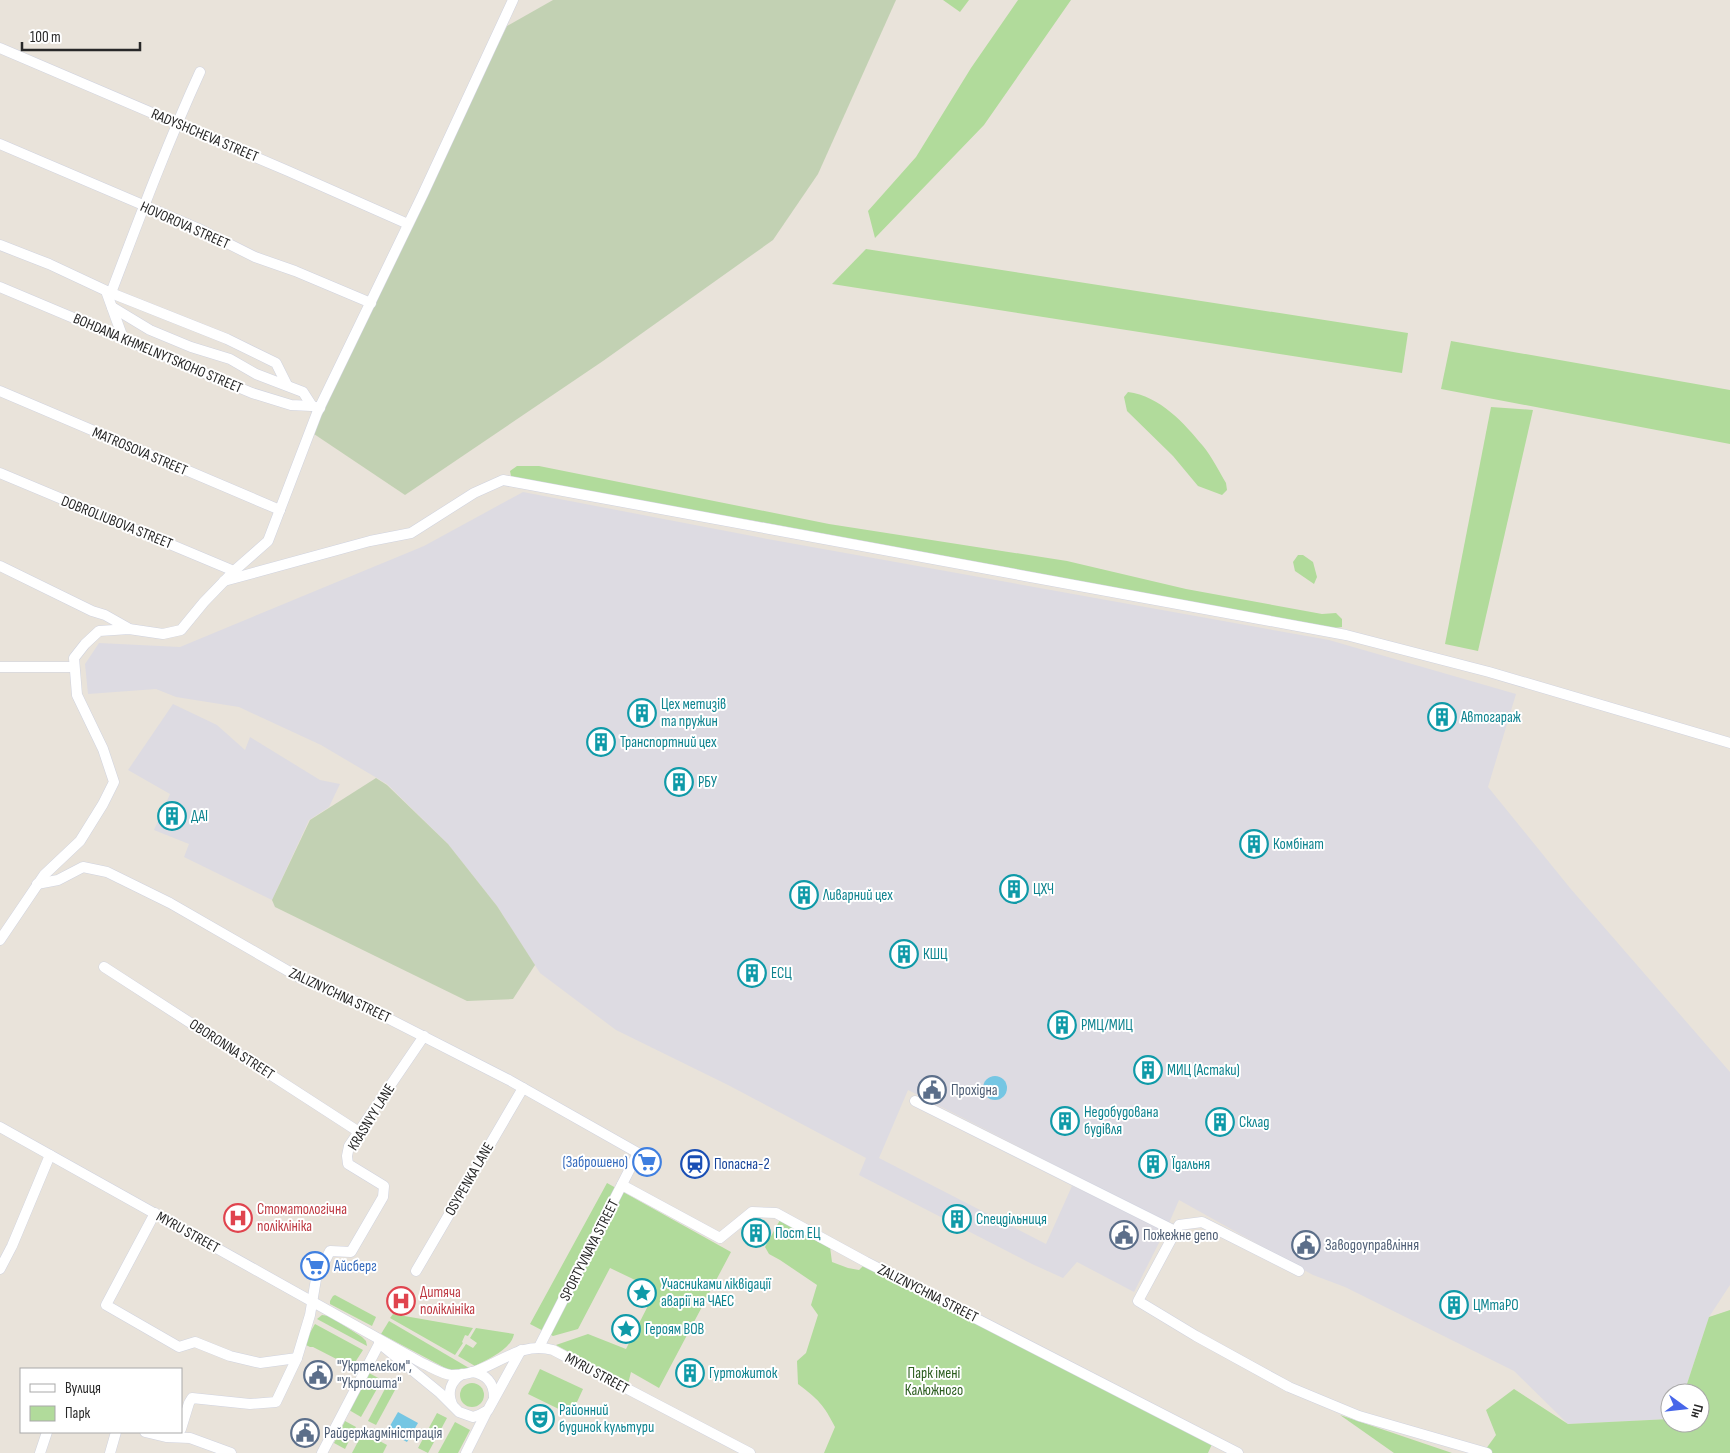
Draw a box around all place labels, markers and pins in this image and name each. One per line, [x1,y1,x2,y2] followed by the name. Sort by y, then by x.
[661,695,726,731] place label: Цех метизів та пружин
[627,698,657,728] building icon: Цех метизів та пружин
[1427,702,1457,732] building icon: Автогараж
[1460,708,1521,727] place label: Автогараж
[586,727,616,757] building icon: Транспортний цех
[620,733,717,752] place label: Транспортний цех
[664,767,694,797] building icon: РБУ
[698,773,718,792] place label: РБУ
[157,801,187,831] building icon: ДАІ
[191,807,208,826] place label: ДАІ
[1239,829,1269,859] building icon: Комбінат
[1273,835,1324,854] place label: Комбінат
[999,874,1029,904] building icon: ЦХЧ
[789,880,819,910] building icon: Ливарний цех
[1033,880,1054,899] place label: ЦХЧ
[822,886,893,905] place label: Ливарний цех
[889,939,919,969] building icon: КШЦ
[923,945,948,964] place label: КШЦ
[737,958,767,988] building icon: ЕСЦ
[771,964,792,983] place label: ЕСЦ
[1047,1010,1077,1040] building icon: РМЦ/МИЦ
[1081,1016,1133,1035] place label: РМЦ/МИЦ
[1133,1055,1163,1085] building icon: МИЦ (Астаки)
[1167,1061,1240,1080] place label: МИЦ (Астаки)
[917,1075,947,1105] public building icon: Прохідна
[951,1081,998,1100] place label: Прохідна
[1084,1103,1159,1139] place label: Недобудована будівля
[1050,1106,1080,1136] building icon: Недобудована будівля
[1205,1107,1235,1137] building icon: Склад
[1239,1113,1270,1132] place label: Склад
[632,1147,662,1177] supermarket icon: (Заброшено)
[680,1149,710,1179] station icon: Попасна-2
[1138,1149,1168,1179] building icon: Їдальня
[562,1153,628,1172] place label: (Заброшено)
[714,1155,770,1174] place label: Попасна-2
[1171,1155,1210,1174] place label: Їдальня
[257,1200,347,1236] place label: Стоматологічна поліклініка
[223,1203,253,1233] hospital icon: Стоматологічна поліклініка
[942,1204,972,1234] building icon: Спецдільниця
[976,1210,1047,1229] place label: Спецдільниця
[741,1218,771,1248] building icon: Пост ЕЦ
[1109,1220,1139,1250] public building icon: Пожежне депо
[775,1224,821,1243] place label: Пост ЕЦ
[1143,1226,1219,1245] place label: Пожежне депо
[1291,1230,1321,1260] public building icon: Заводоуправління
[1325,1236,1419,1255] place label: Заводоуправління
[300,1251,330,1281] supermarket icon: Айсберг
[333,1257,377,1276] place label: Айсберг
[661,1275,772,1311] place label: Учасниками ліквідації аварії на ЧАЕС
[627,1278,657,1308] place icon: Учасниками ліквідації аварії на ЧАЕС
[420,1283,475,1319] place label: Дитяча поліклініка
[386,1286,416,1316] hospital icon: Дитяча поліклініка
[1439,1290,1469,1320] building icon: ЦМтаРО
[1473,1296,1519,1315] place label: ЦМтаРО
[611,1314,641,1344] place icon: Героям ВОВ
[645,1320,705,1339] place label: Героям ВОВ
[337,1357,412,1393] place label: "Укртелеком", "Укрпошта"
[675,1358,705,1388] building icon: Гуртожиток
[303,1360,333,1390] public building icon: "Укртелеком", "Укрпошта"
[709,1364,778,1383] place label: Гуртожиток
[559,1401,654,1437] place label: Районний будинок культури
[525,1404,555,1434] theatre icon: Районний будинок культури
[290,1418,320,1448] public building icon: Райдержадміністрація
[324,1424,442,1443] place label: Райдержадміністрація

